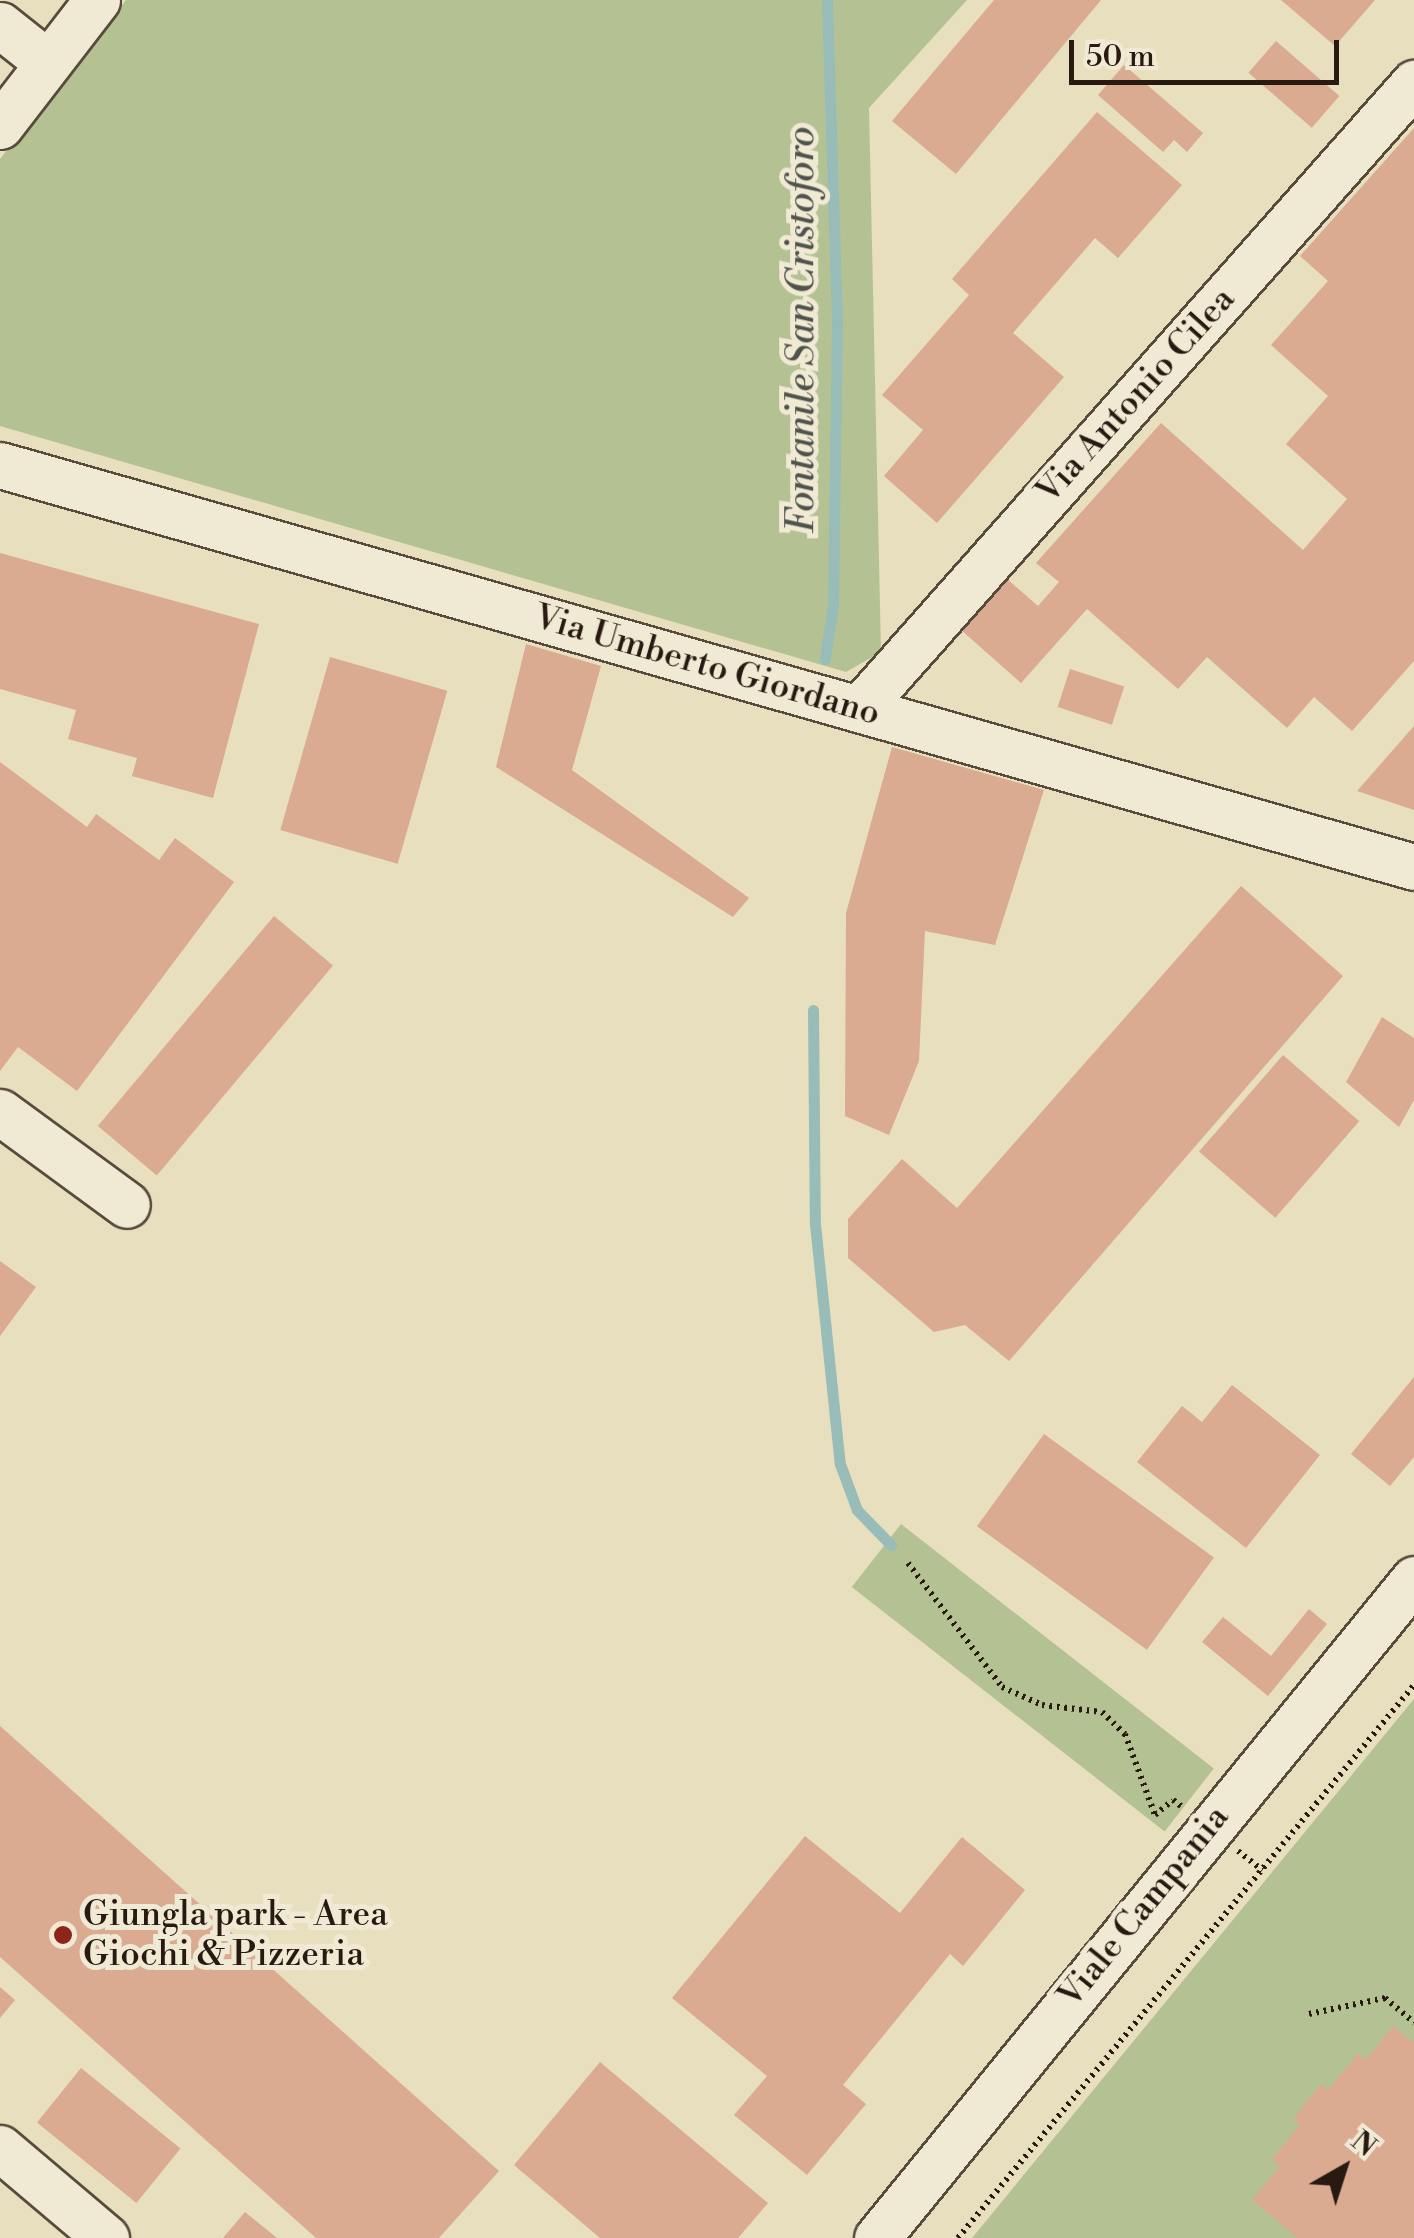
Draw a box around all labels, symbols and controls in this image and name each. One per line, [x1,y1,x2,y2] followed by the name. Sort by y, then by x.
[1074,20,1344,82] scale bar
[1086,38,1155,76] text: 50 m
[779,127,825,533] water label: Fontanile San Cristoforo
[1028,279,1244,513] street label: Via Antonio Cilea
[529,597,885,735] street label: Via Umberto Giordano
[1050,1797,1238,2017] street label: Viale Campania
[83,1894,388,1976] place label: Giungla park - Area Giochi & Pizzeria
[52,1924,74,1946] marker: Giungla park - Area Giochi & Pizzeria
[1294,2118,1394,2218] north arrow
[1344,2124,1383,2165] text: N

